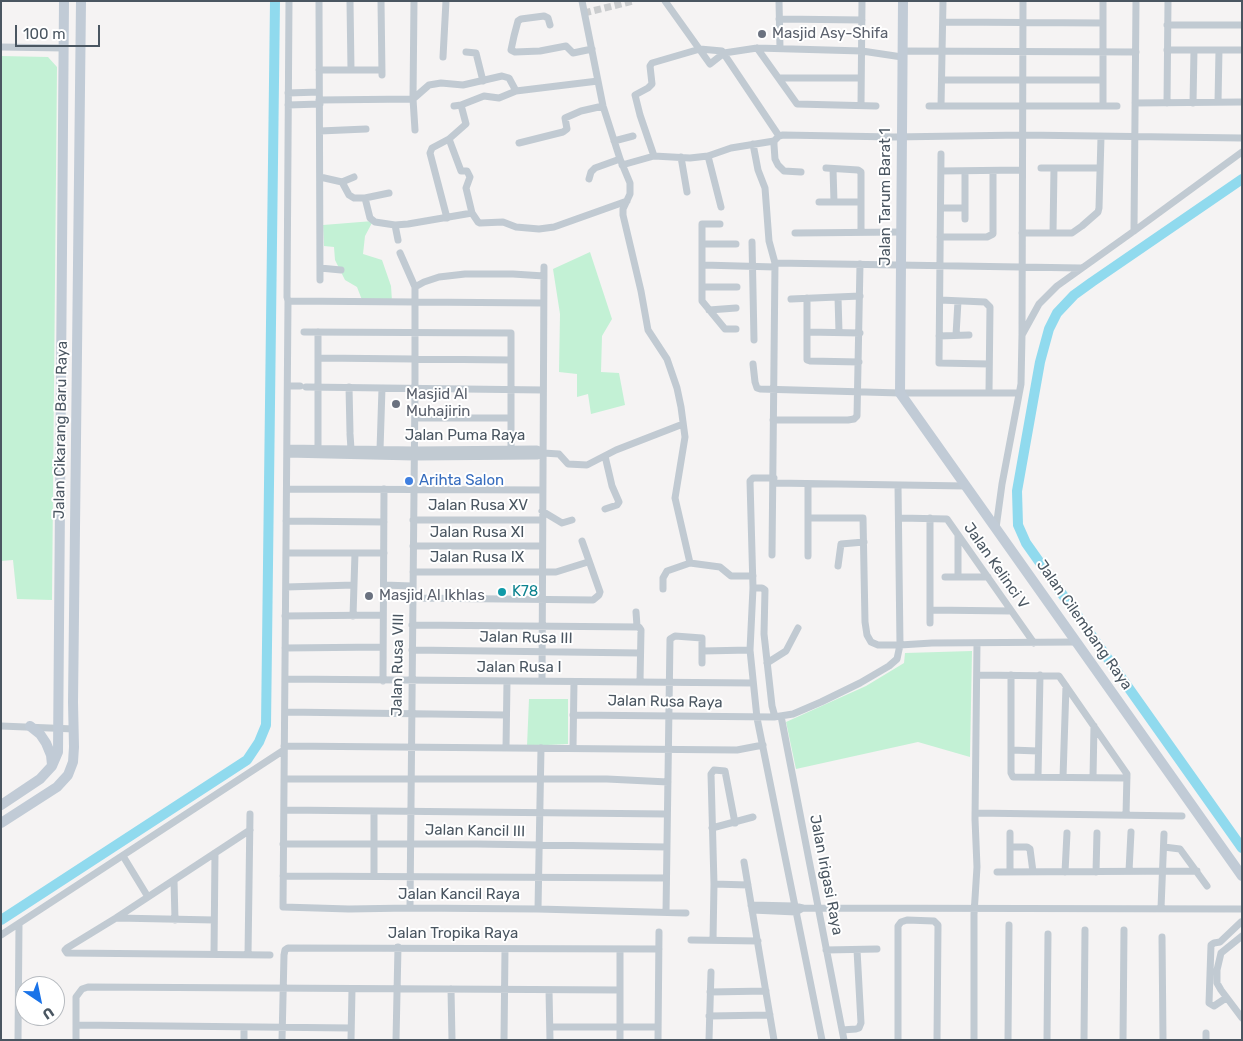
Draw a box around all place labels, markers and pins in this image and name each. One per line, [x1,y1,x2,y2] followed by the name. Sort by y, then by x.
[772,25,888,43] place label: Masjid Asy-Shifa
[756,28,768,40] marker: Masjid Asy-Shifa
[406,386,470,421] place label: Masjid Al Muhajirin
[390,398,402,410] marker: Masjid Al Muhajirin
[419,472,504,490] place label: Arihta Salon
[403,475,415,487] marker: Arihta Salon
[512,583,538,601] place label: K78
[496,586,508,598] marker: K78
[379,587,485,605] place label: Masjid Al Ikhlas
[363,590,375,602] marker: Masjid Al Ikhlas

